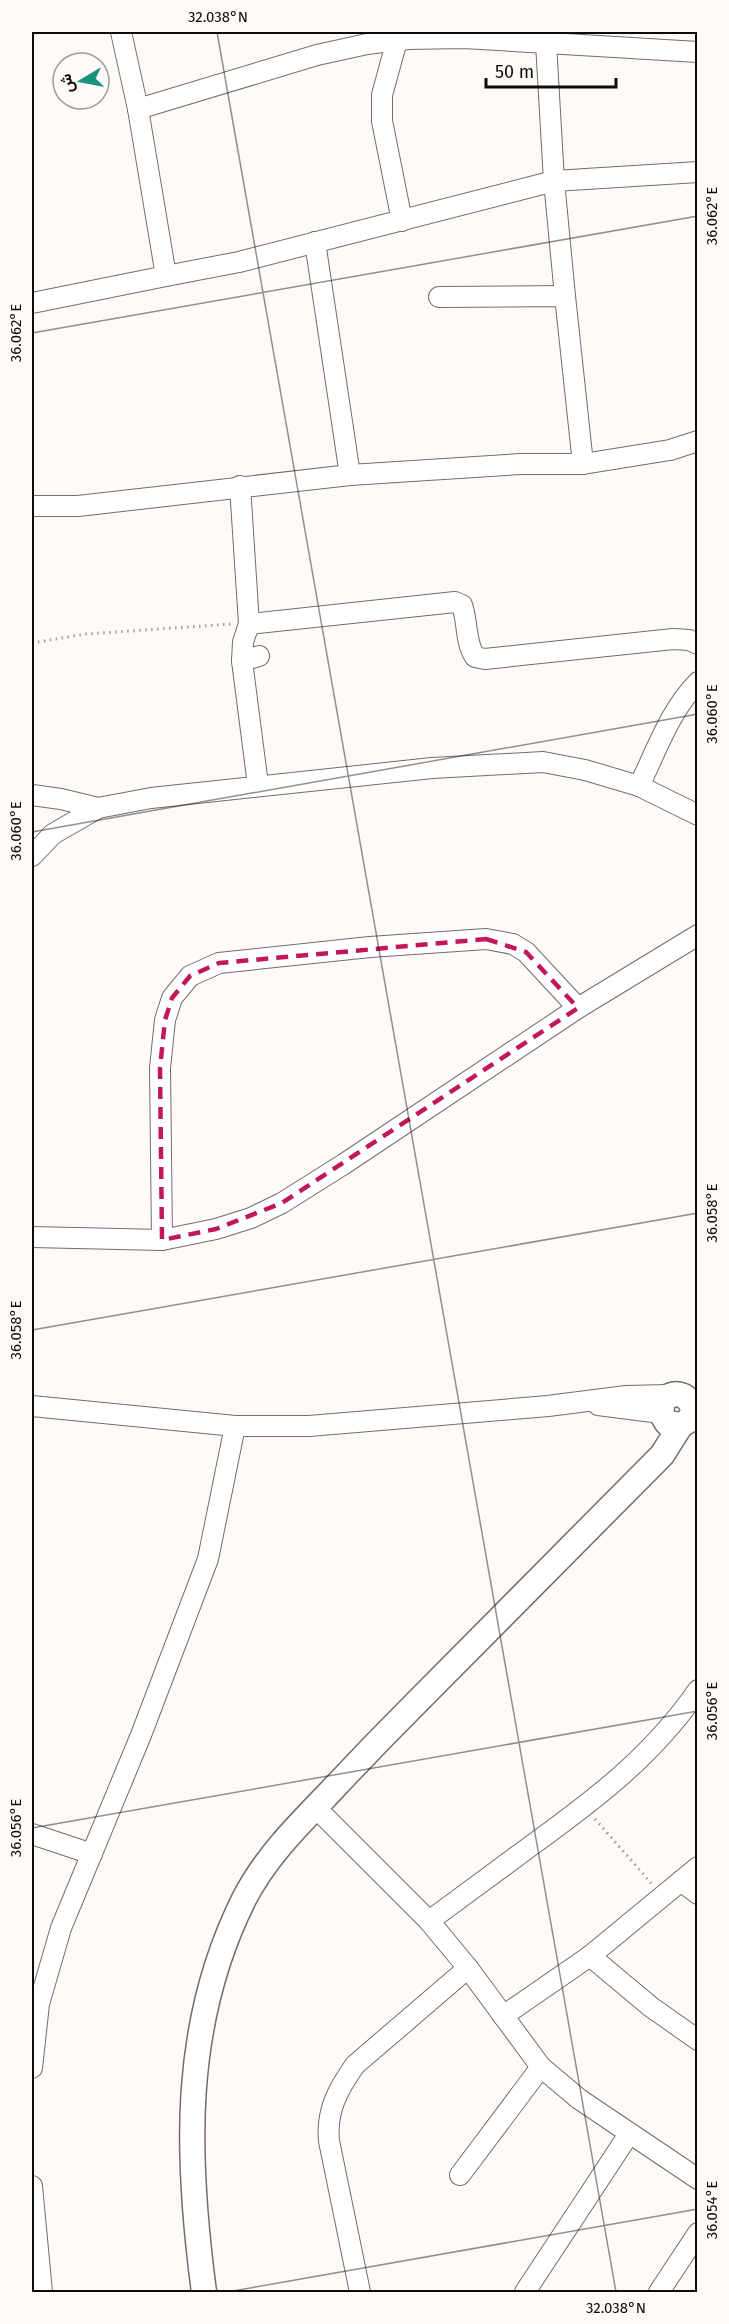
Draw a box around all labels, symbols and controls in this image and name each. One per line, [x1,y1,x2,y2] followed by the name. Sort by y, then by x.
[188,8,248,26] text: 32.038°N
[51,51,111,111] north arrow
[486,51,616,89] scale bar
[495,61,534,83] text: 50 m
[56,72,78,95] text: ش
[703,187,721,245] text: 36.062°E
[7,304,25,362] text: 36.062°E
[703,684,721,744] text: 36.060°E
[7,801,25,861] text: 36.060°E
[703,1184,721,1242] text: 36.058°E
[7,1301,25,1359] text: 36.058°E
[703,1682,721,1740] text: 36.056°E
[7,1799,25,1857] text: 36.056°E
[703,2181,721,2239] text: 36.054°E
[586,2299,646,2317] text: 32.038°N

